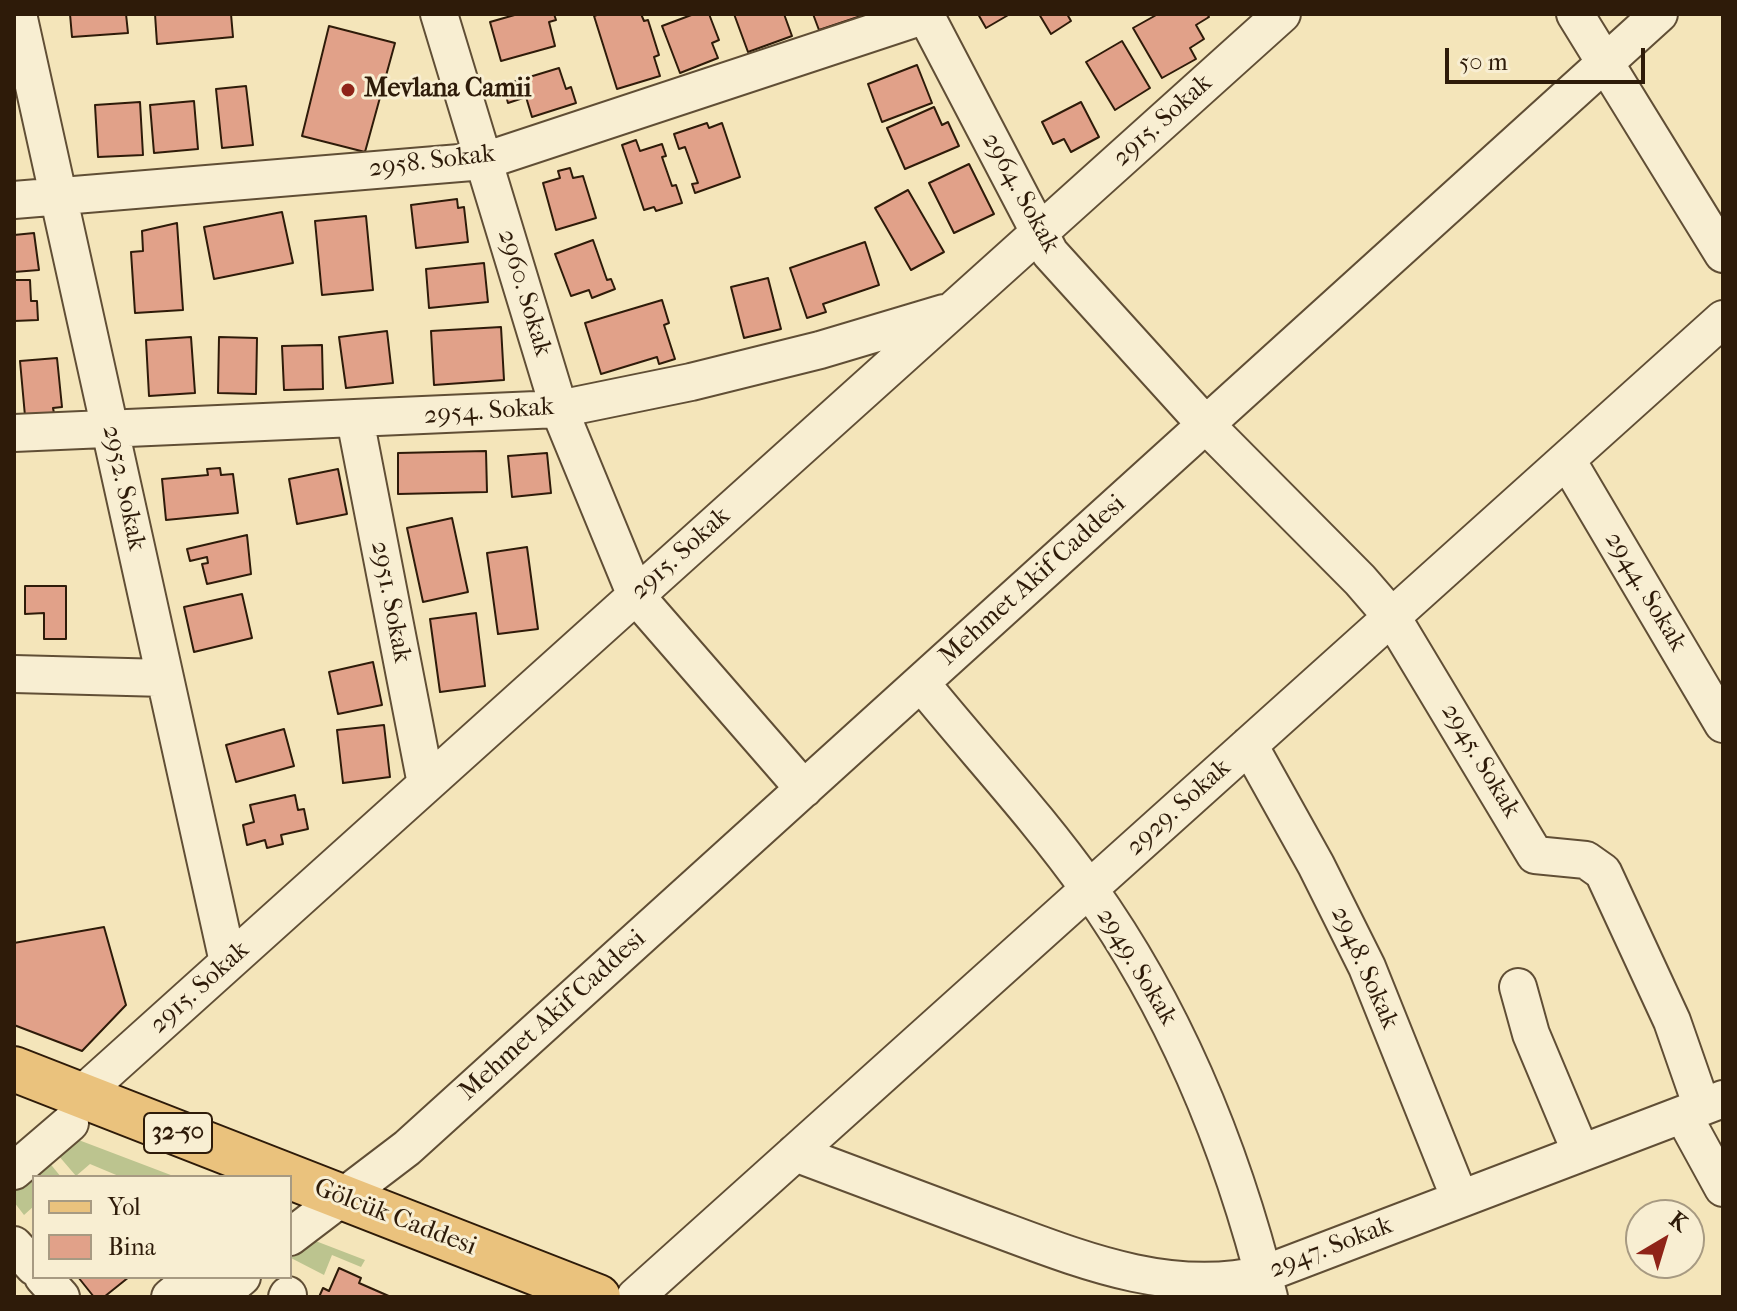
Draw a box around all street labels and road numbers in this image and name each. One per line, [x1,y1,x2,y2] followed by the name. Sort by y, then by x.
[1107,68,1219,174] street label: 2915. Sokak
[974,127,1066,259] street label: 2964. Sokak
[367,139,497,185] street label: 2958. Sokak
[490,226,558,360] street label: 2960. Sokak
[423,392,555,432] street label: 2954. Sokak
[95,422,151,554] street label: 2952. Sokak
[933,489,1133,673] street label: Mehmet Akif Caddesi
[625,501,737,607] street label: 2915. Sokak
[1597,527,1693,657] street label: 2944. Sokak
[363,539,417,665] street label: 2951. Sokak
[1434,698,1526,824] street label: 2945. Sokak
[1120,753,1238,863] street label: 2929. Sokak
[1323,902,1405,1034] street label: 2948. Sokak
[1089,903,1183,1031] street label: 2949. Sokak
[453,924,653,1108] street label: Mehmet Akif Caddesi
[144,935,256,1041] street label: 2915. Sokak
[144,1113,212,1153] road number: 32-50
[309,1173,481,1263] street label: Gölcük Caddesi
[1265,1210,1397,1286] street label: 2947. Sokak

